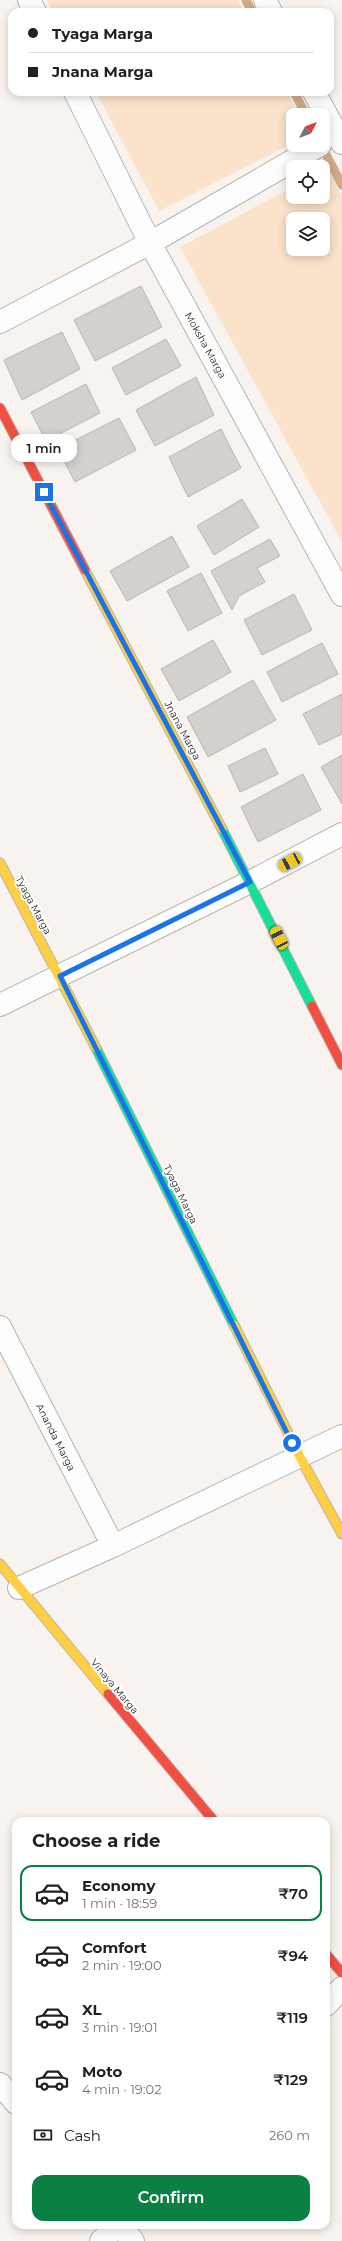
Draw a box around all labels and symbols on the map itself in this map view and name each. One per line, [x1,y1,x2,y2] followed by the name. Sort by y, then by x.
[286,108,330,152] north arrow
[182,310,229,381] street label: Moksha Marga
[11,434,77,462] callout: 1 min
[35,483,53,501] route end
[161,698,204,762] street label: Jnana Marga
[277,851,303,873] car
[13,874,54,937] street label: Tyaga Marga
[268,925,290,951] car
[161,1162,200,1226] street label: Tyaga Marga
[33,1401,78,1473] street label: Ananda Marga
[283,1434,301,1452] route start
[88,1656,141,1716] street label: Vinaya Marga

